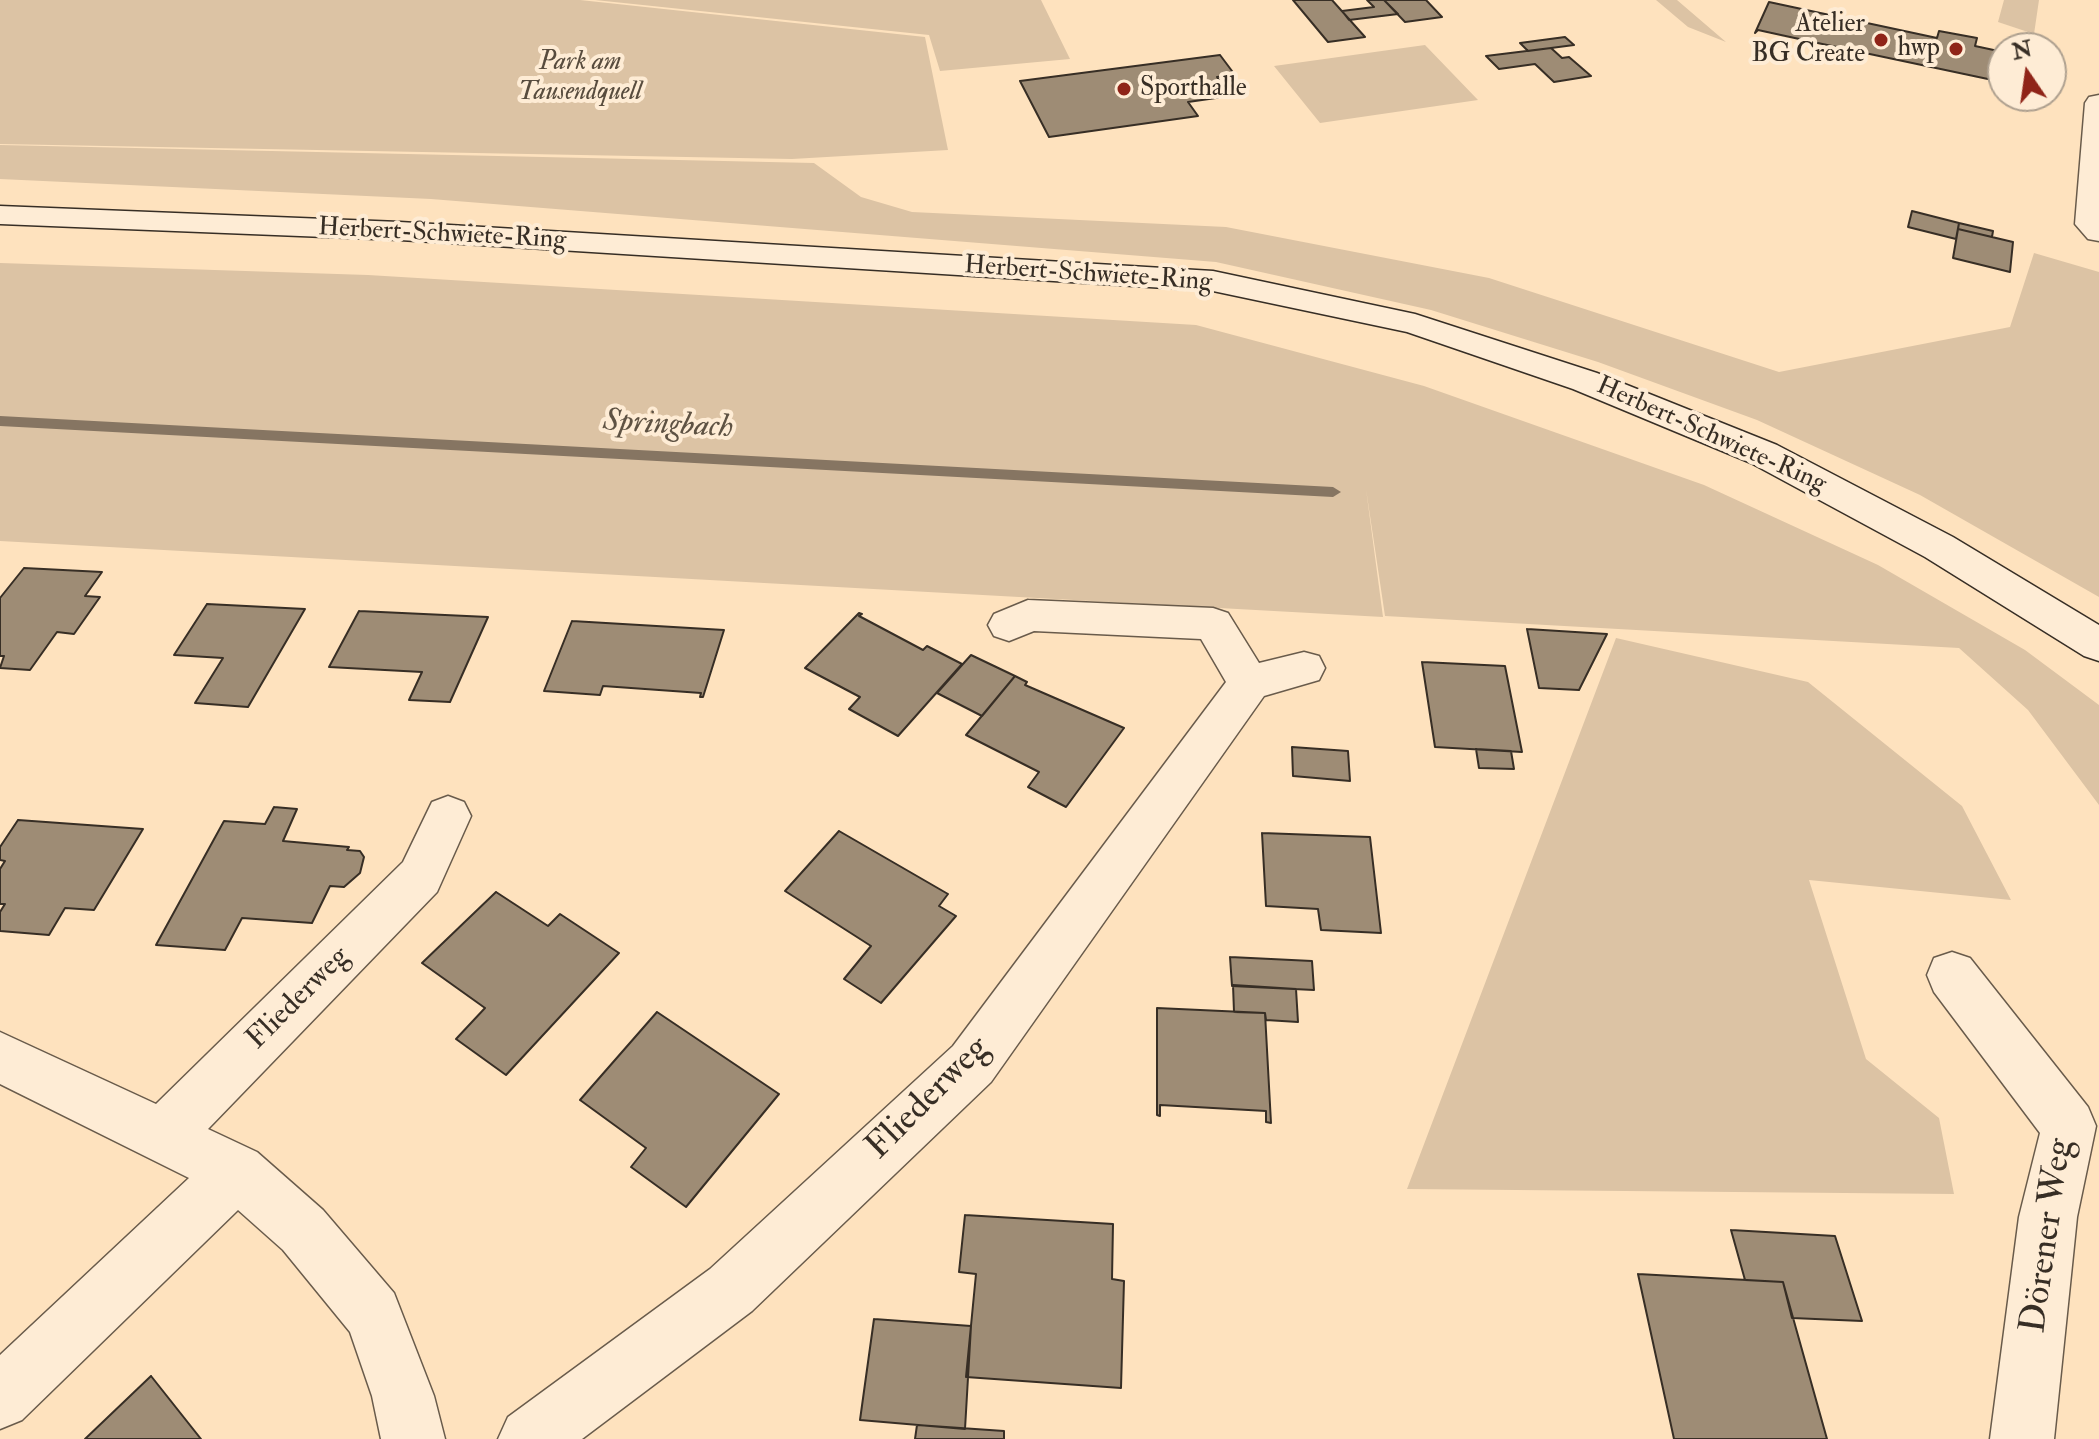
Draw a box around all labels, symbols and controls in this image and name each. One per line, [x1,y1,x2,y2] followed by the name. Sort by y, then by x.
[1751,9,1865,70] place label: Atelier BG Create
[1872,31,1890,49] marker: Atelier BG Create
[1987,32,2067,112] north arrow
[1898,33,1940,65] place label: hwp
[2009,35,2035,66] text: N
[1947,40,1965,58] marker: hwp
[518,47,642,108] park label: Park am Tausendquell
[1140,73,1247,105] place label: Sporthalle
[1115,80,1133,98] marker: Sporthalle
[317,213,567,257] street label: Herbert-Schwiete-Ring
[963,251,1213,299] street label: Herbert-Schwiete-Ring
[1591,371,1831,501] street label: Herbert-Schwiete-Ring
[602,403,734,449] water label: Springbach
[240,940,358,1058] street label: Fliederweg
[858,1028,1000,1170] street label: Fliederweg
[2014,1136,2084,1336] street label: Dörener Weg

